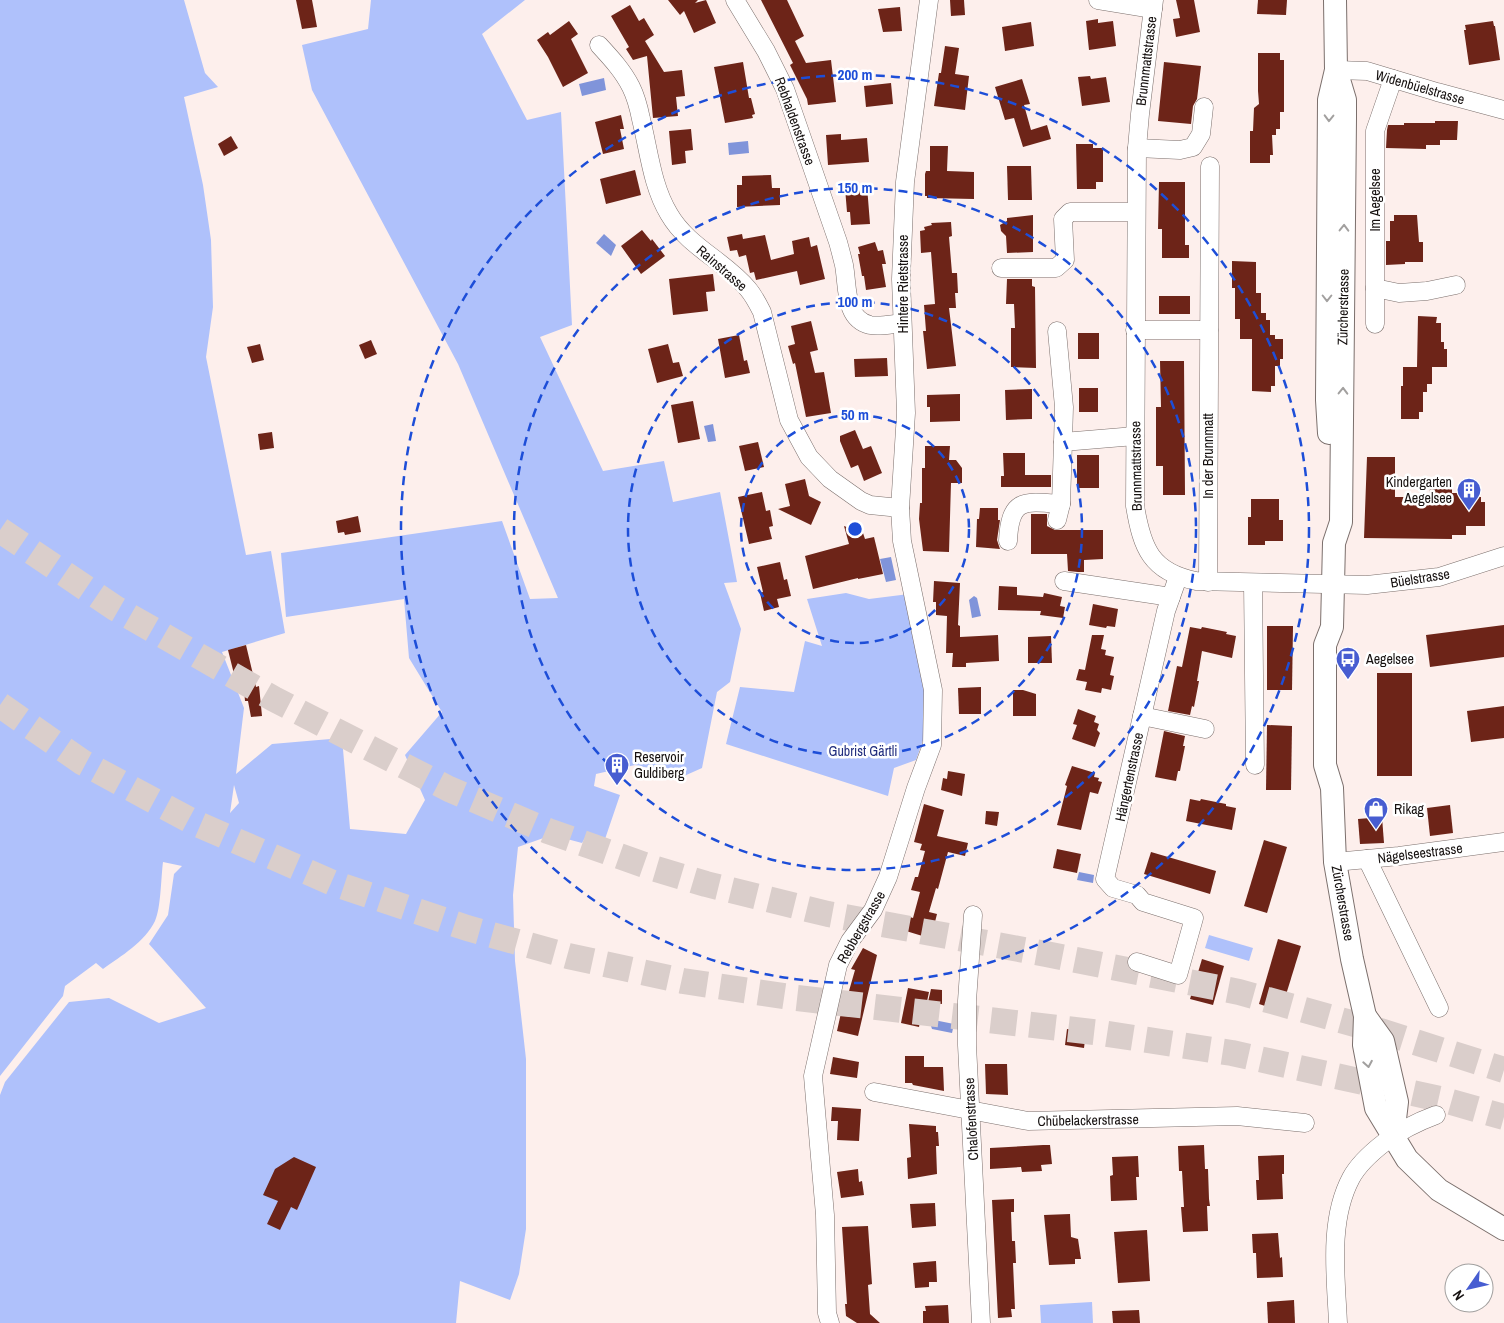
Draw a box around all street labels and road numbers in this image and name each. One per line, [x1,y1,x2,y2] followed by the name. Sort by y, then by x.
[1132,15,1160,107] street label: Brunnmattstrasse
[1373,66,1467,108] street label: Widenbüelstrasse
[771,74,819,168] street label: Rebhaldenstrasse
[1366,168,1384,232] street label: Im Aegelsee
[894,235,912,333] street label: Hintere Rietstrasse
[693,241,751,295] street label: Rainstrasse
[1333,269,1353,345] street label: Zürcherstrasse
[1199,413,1217,499] street label: In der Brunnmatt
[1126,421,1146,511] street label: Brunnmattstrasse
[1389,564,1451,592] street label: Büelstrasse
[1111,731,1147,823] street label: Hängertenstrasse
[1376,839,1464,867] street label: Nägelseestrasse
[1327,864,1359,942] street label: Zürcherstrasse
[833,887,889,967] street label: Rebbergstrasse
[960,1077,982,1161] street label: Chalofenstrasse
[1037,1110,1139,1130] street label: Chübelackerstrasse

